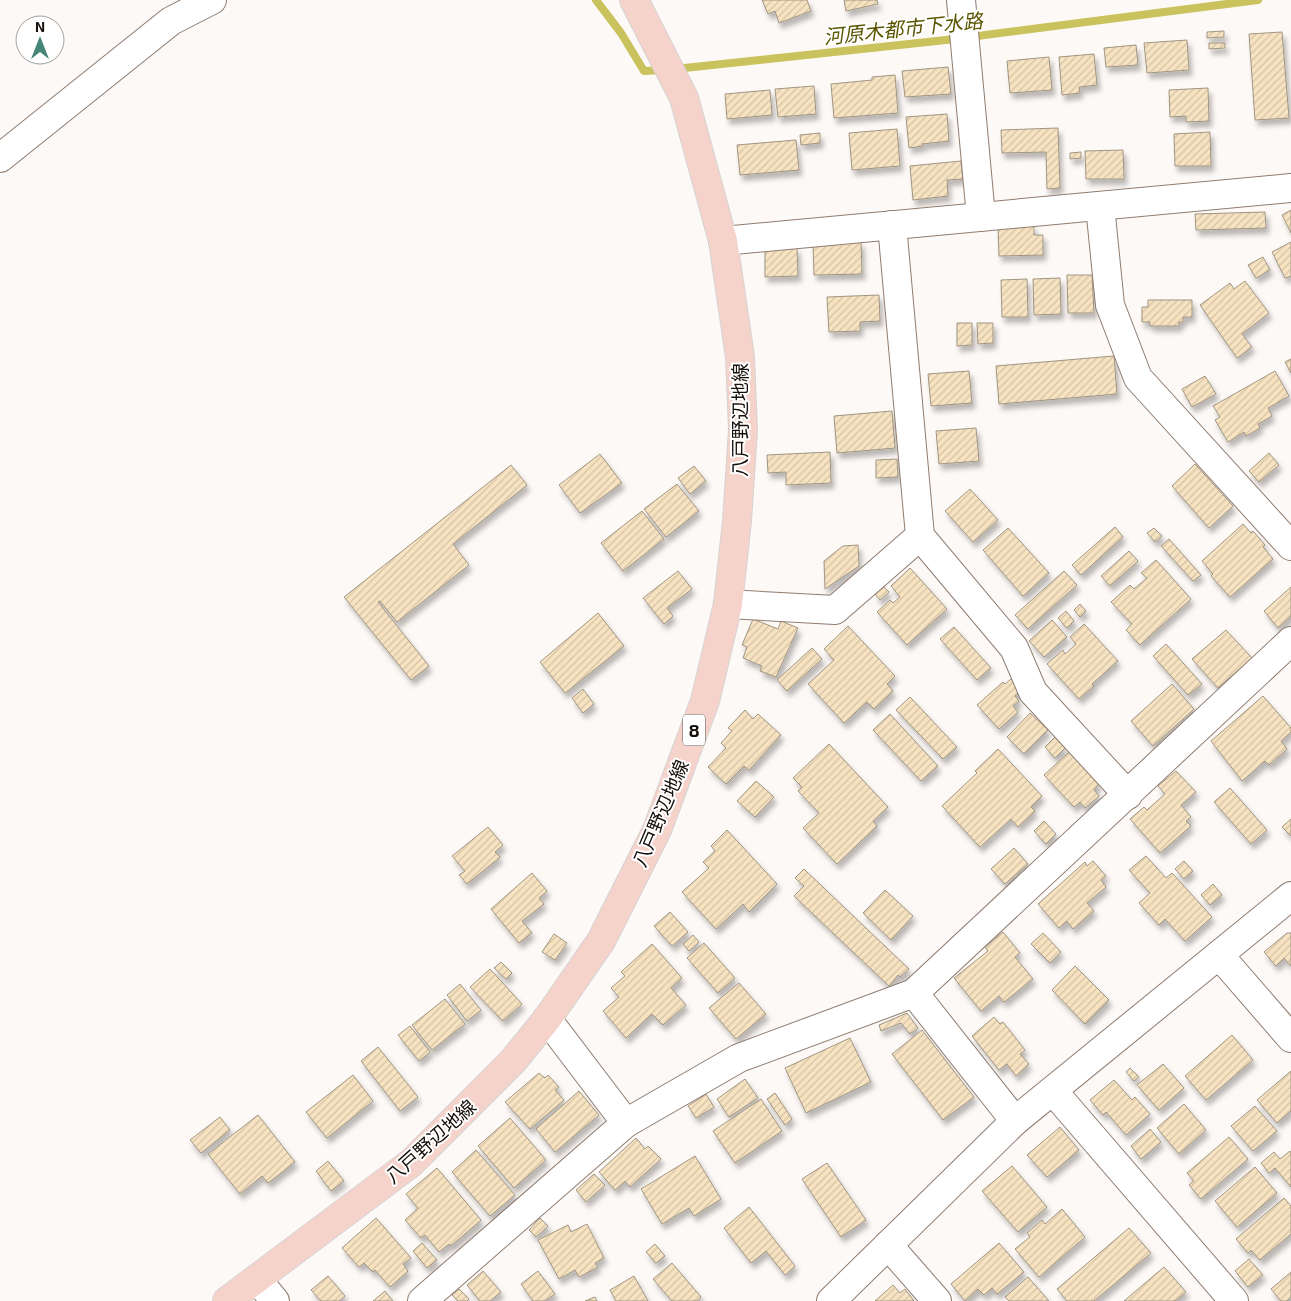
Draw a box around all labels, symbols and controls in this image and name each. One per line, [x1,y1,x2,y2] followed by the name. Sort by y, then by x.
[822,7,986,48] water label: 河原木都市下水路
[15,15,65,65] north arrow
[35,18,45,35] text: N
[728,363,751,477] street label: 八戸野辺地線
[683,714,705,746] road number: 8
[627,756,693,870] street label: 八戸野辺地線
[380,1094,480,1188] street label: 八戸野辺地線

